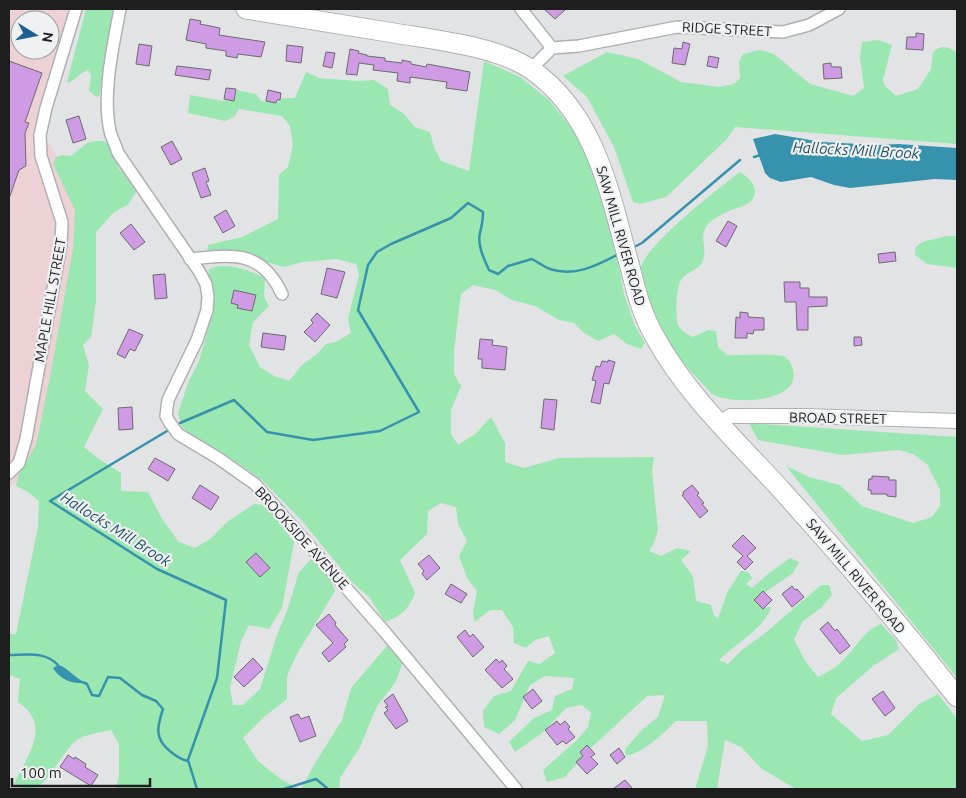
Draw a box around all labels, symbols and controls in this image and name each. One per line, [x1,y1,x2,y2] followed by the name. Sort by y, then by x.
[10,10,60,60] north arrow
[682,19,773,39] street label: RIDGE STREET
[39,31,57,44] text: N
[792,138,920,162] water label: Hallocks Mill Brook
[593,164,649,308] street label: SAW MILL RIVER ROAD
[31,236,69,363] street label: MAPLE HILL STREET
[789,409,887,427] street label: BROAD STREET
[252,484,352,593] street label: BROOKSIDE AVENUE
[58,488,174,570] water label: Hallocks Mill Brook
[803,515,909,637] street label: SAW MILL RIVER ROAD
[12,756,150,788] scale bar
[20,764,62,781] text: 100 m

